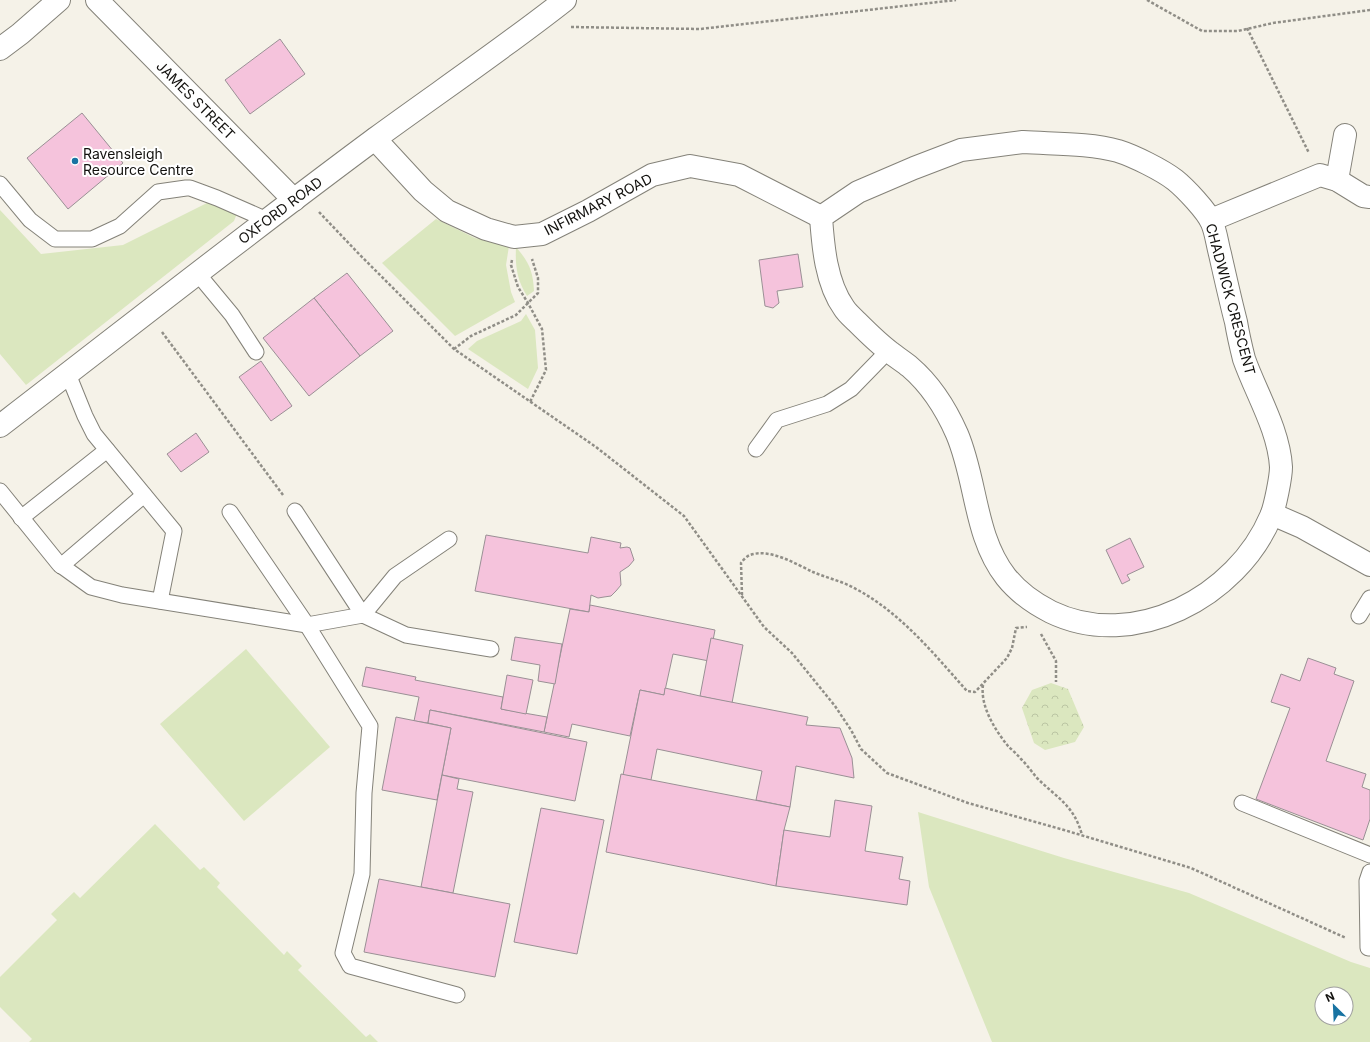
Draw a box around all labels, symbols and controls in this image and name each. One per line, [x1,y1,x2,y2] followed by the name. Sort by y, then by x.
[153,57,239,143] street label: JAMES STREET
[83,145,194,178] place label: Ravensleigh Resource Centre
[70,156,80,166] marker: Ravensleigh Resource Centre
[541,169,655,239] street label: INFIRMARY ROAD
[235,173,325,247] street label: OXFORD ROAD
[1203,221,1259,377] street label: CHADWICK CRESCENT
[1314,986,1354,1026] north arrow
[1323,989,1337,1005] text: N

